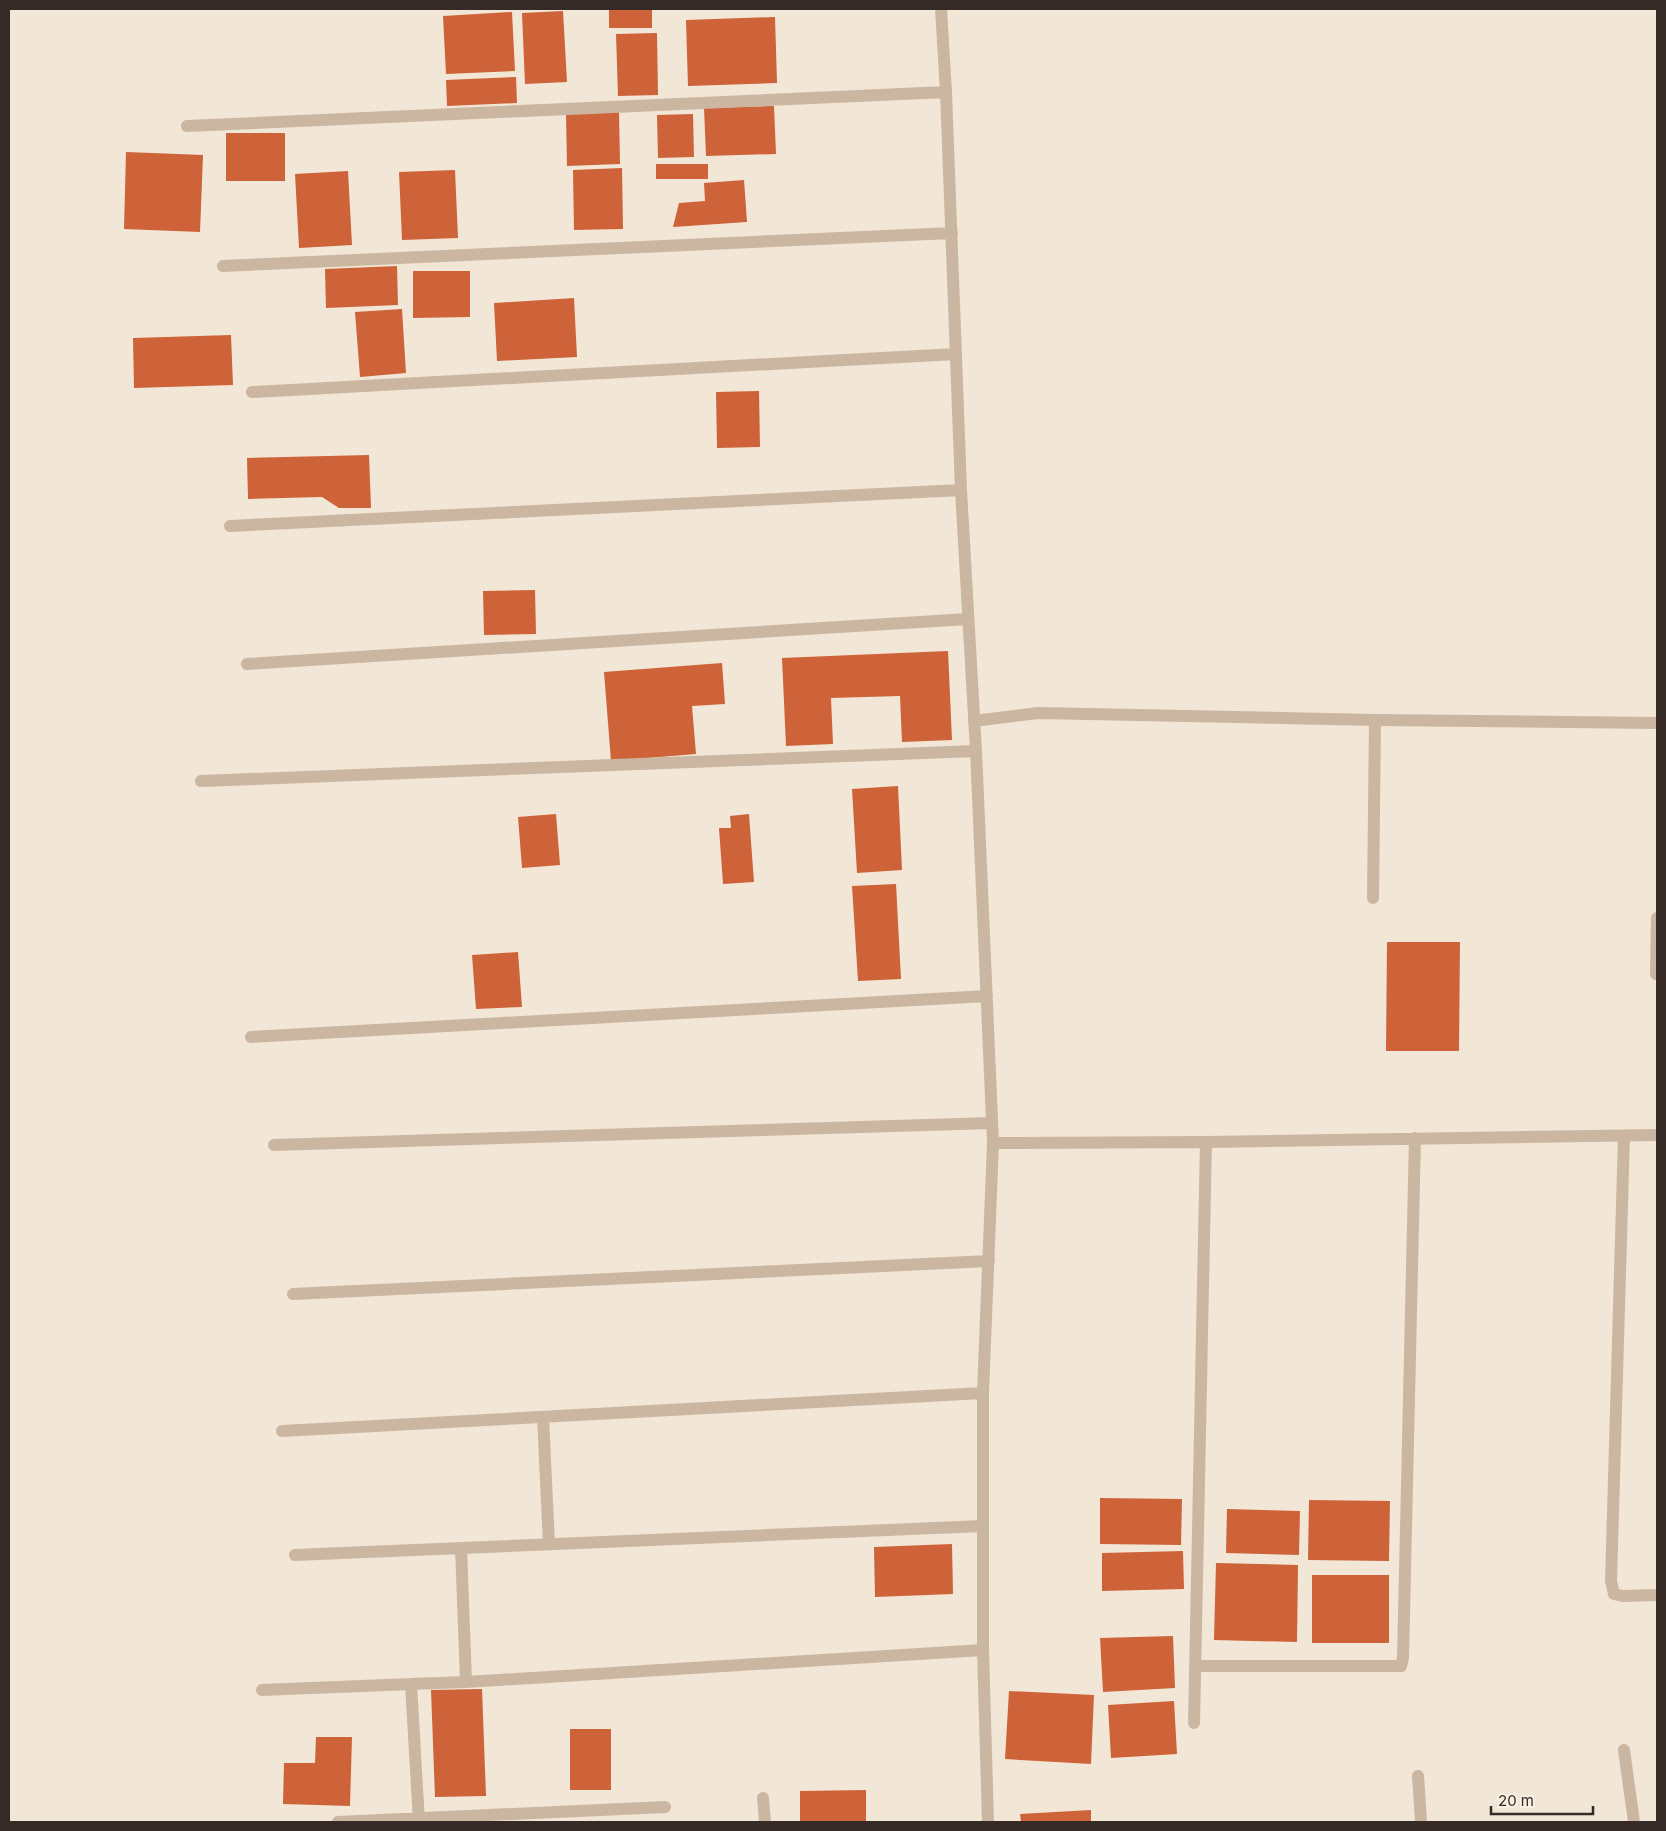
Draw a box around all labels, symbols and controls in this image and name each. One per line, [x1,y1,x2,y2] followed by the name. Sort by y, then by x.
[1491,1784,1594,1816] scale bar
[1498,1791,1534,1810] text: 20 m

